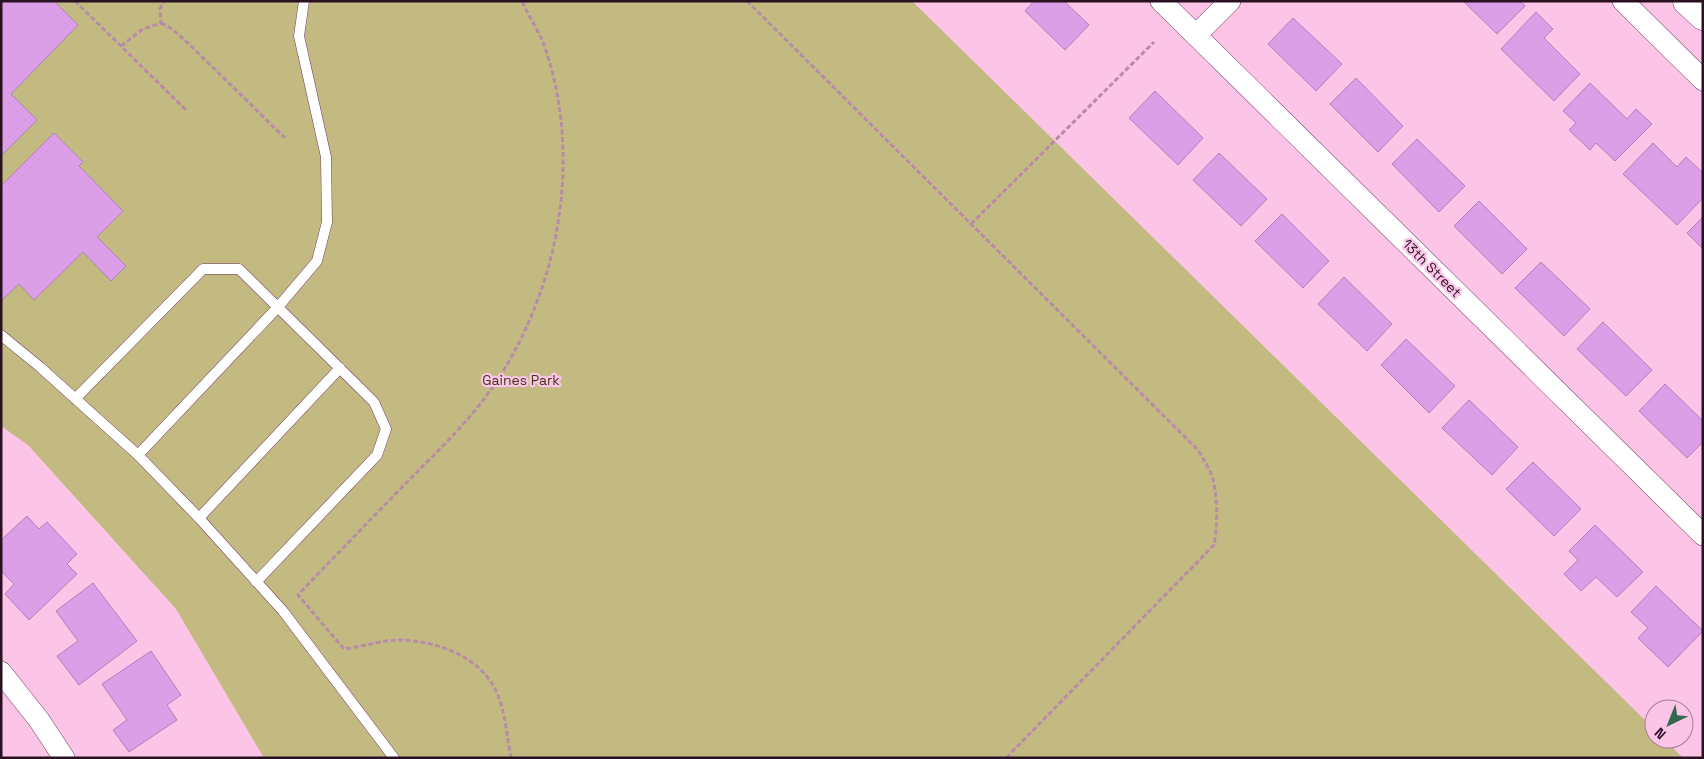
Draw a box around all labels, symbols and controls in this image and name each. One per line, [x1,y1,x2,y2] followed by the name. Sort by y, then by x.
[1399,235,1465,301] street label: 13th Street
[482,371,560,389] park label: Gaines Park
[1644,699,1694,749] north arrow
[1651,724,1670,743] text: N

